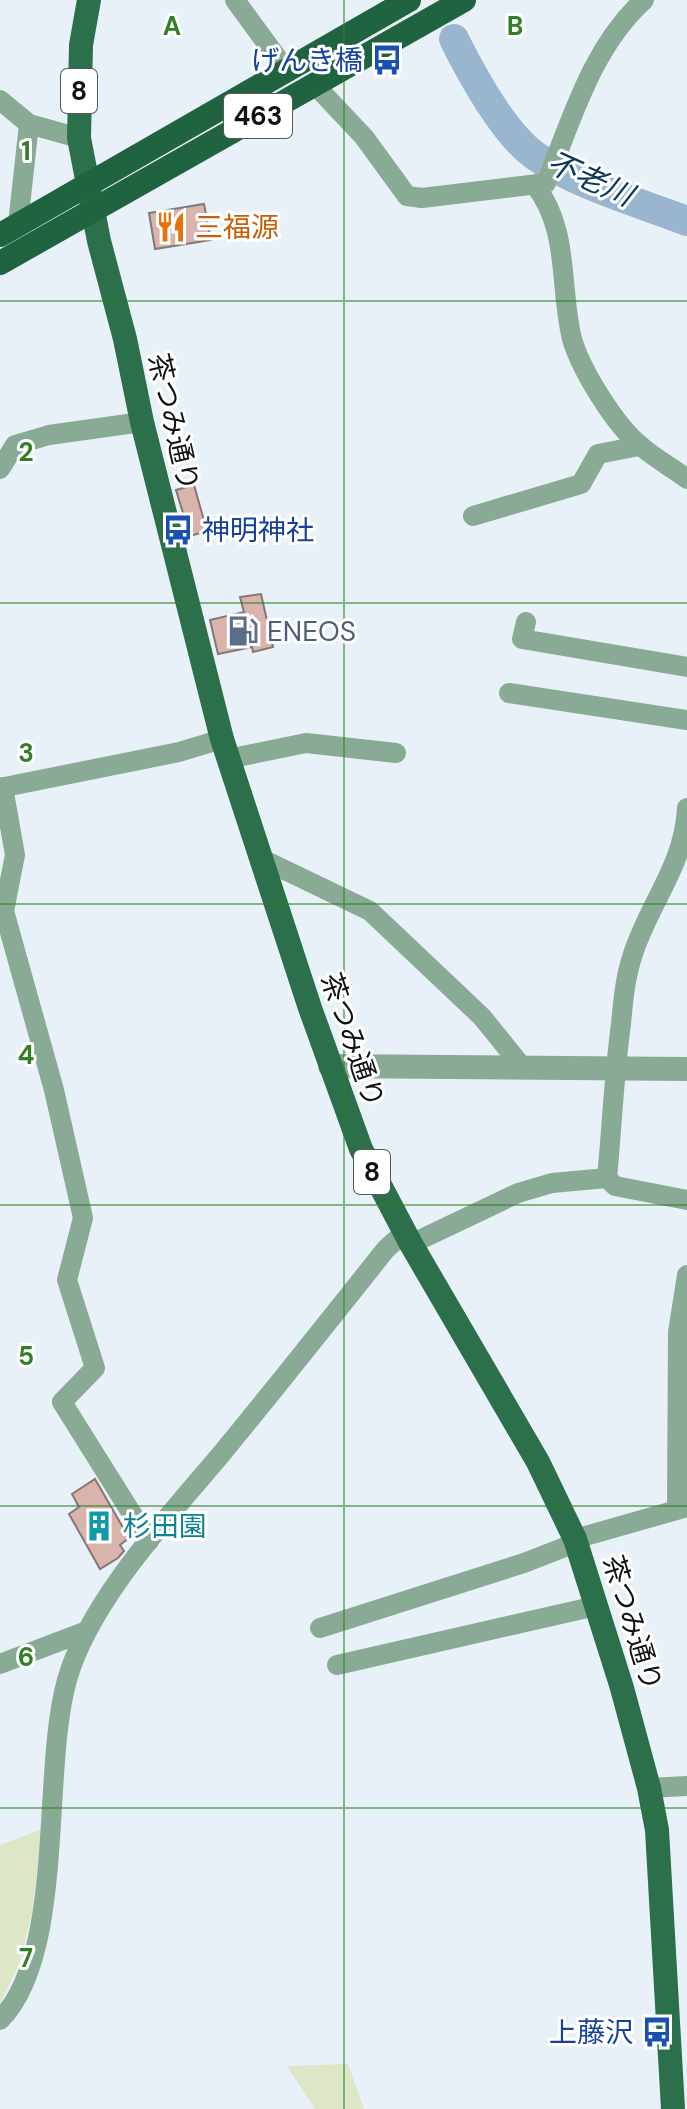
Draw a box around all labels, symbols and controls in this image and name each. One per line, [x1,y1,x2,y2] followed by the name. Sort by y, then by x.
[163,9,181,43] text: A
[507,9,523,43] text: B
[251,42,363,79] place label: げんき橋
[370,43,404,77] bus stop icon: げんき橋
[61,69,97,113] road number: 8
[224,94,292,138] road number: 463
[21,134,31,168] text: 1
[541,142,642,216] water label: 不老川
[195,209,279,246] place label: 三福源
[154,210,188,244] restaurant icon: 三福源
[140,350,207,494] street label: 茶つみ通り
[18,435,34,469] text: 2
[202,512,314,549] place label: 神明神社
[161,513,195,547] bus stop icon: 神明神社
[267,613,356,650] place label: ENEOS
[226,614,260,648] fuel station icon: ENEOS
[18,736,34,770] text: 3
[312,968,393,1112] street label: 茶つみ通り
[18,1038,34,1072] text: 4
[354,1150,390,1194] road number: 8
[18,1339,34,1373] text: 5
[123,1508,207,1545] place label: 杉田園
[82,1509,116,1543] building icon: 杉田園
[594,1551,671,1696] street label: 茶つみ通り
[18,1640,34,1674] text: 6
[19,1941,33,1975] text: 7
[549,2014,633,2051] place label: 上藤沢
[640,2015,674,2049] bus stop icon: 上藤沢

